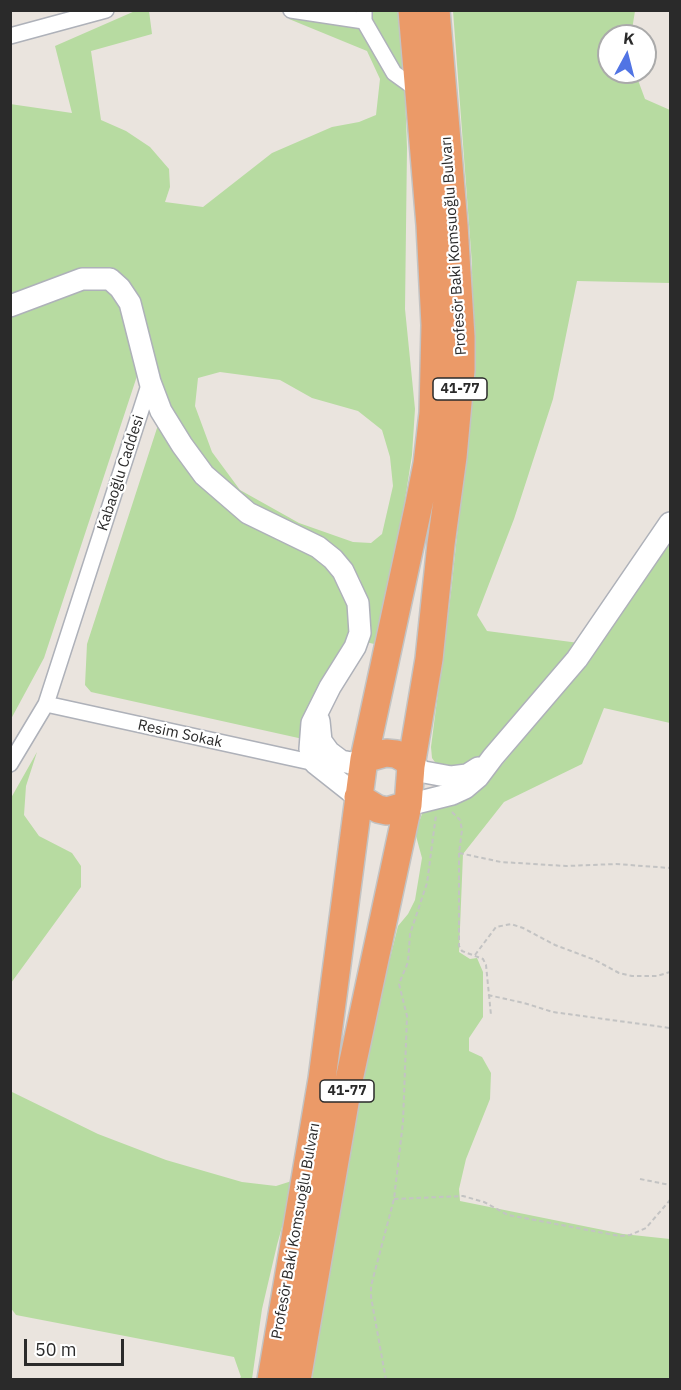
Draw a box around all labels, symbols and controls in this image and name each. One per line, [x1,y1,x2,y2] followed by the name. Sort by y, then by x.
[597,24,657,84] north arrow
[622,28,636,49] text: K
[437,136,471,356] street label: Profesör Baki Komsuoğlu Bulvarı
[433,378,487,400] road number: 41-77
[94,413,148,533] street label: Kabaoğlu Caddesi
[136,716,224,752] street label: Resim Sokak
[320,1080,374,1102] road number: 41-77
[268,1122,324,1340] street label: Profesör Baki Komsuoğlu Bulvarı
[27,1327,128,1365] scale bar
[35,1338,77,1361] text: 50 m

